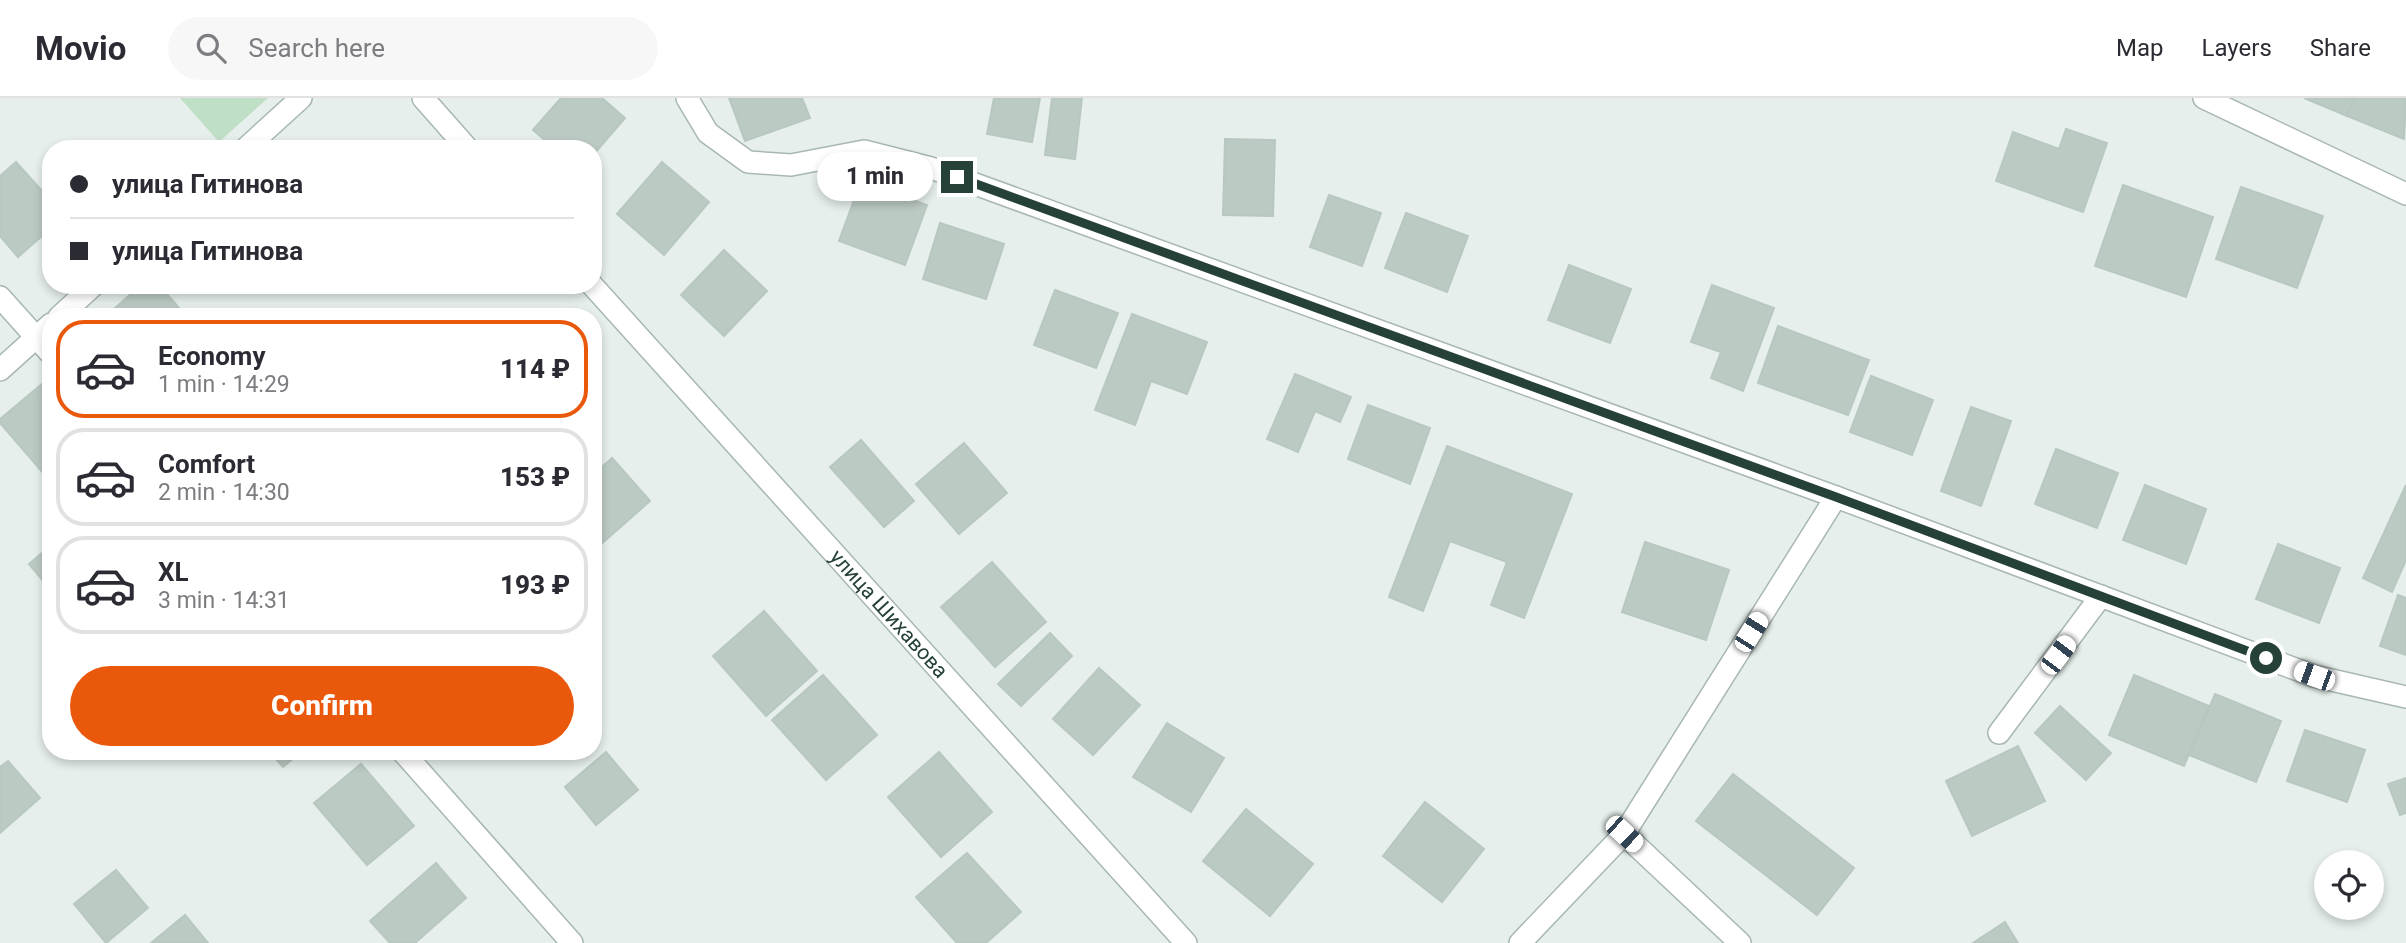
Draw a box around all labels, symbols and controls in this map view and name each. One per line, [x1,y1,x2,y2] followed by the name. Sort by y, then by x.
[168,17,658,80] search box
[35,29,126,68] text: Movio
[192,29,230,67] icon: search
[248,33,385,63] text: Search here
[2116,34,2164,62] text: Map
[2202,34,2272,62] text: Layers
[2310,34,2371,62] text: Share
[817,153,932,202] callout: 1 min
[941,161,973,193] route end
[846,163,904,190] text: 1 min
[112,169,303,199] text: улица Гитинова
[112,236,303,266] text: улица Гитинова
[74,338,137,401] icon: car
[158,341,265,371] text: Economy
[500,354,570,384] text: 114 ₽
[158,371,290,398] text: 1 min · 14:29
[74,446,137,509] icon: car
[158,449,255,479] text: Comfort
[500,462,570,492] text: 153 ₽
[158,479,290,506] text: 2 min · 14:30
[825,545,953,683] street label: улица Шихавова
[74,554,137,617] icon: car
[158,557,189,587] text: XL
[500,570,570,600] text: 193 ₽
[158,587,290,614] text: 3 min · 14:31
[1731,609,1772,655] car
[2037,632,2080,678] car
[2250,642,2282,674] route start
[2291,659,2338,693] car
[70,666,574,746] button: Confirm
[1602,812,1647,856] car
[2314,850,2384,920] map controls
[2314,850,2384,920] button: locate

